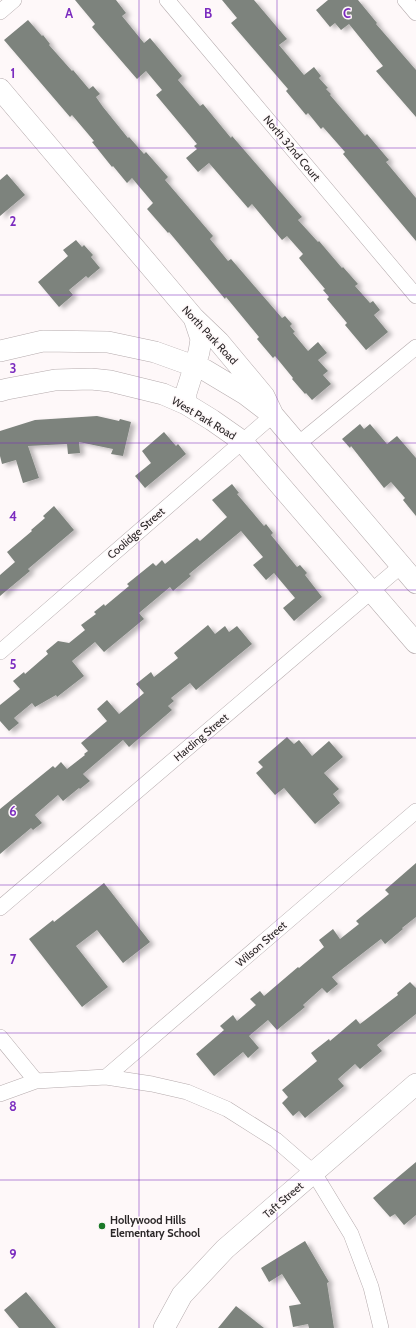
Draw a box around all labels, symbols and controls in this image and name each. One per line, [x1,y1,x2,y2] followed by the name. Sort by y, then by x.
[65,5,74,21] text: A
[204,5,212,21] text: B
[343,5,351,21] text: C
[11,65,15,81] text: 1
[260,112,324,184] street label: North 32nd Court
[10,213,17,229] text: 2
[179,303,241,367] street label: North Park Road
[9,360,17,376] text: 3
[169,393,239,443] street label: West Park Road
[104,504,168,562] street label: Coolidge Street
[9,508,17,524] text: 4
[10,656,17,672] text: 5
[171,710,231,764] street label: Harding Street
[9,803,17,819] text: 6
[233,918,290,970] street label: Wilson Street
[10,951,17,967] text: 7
[9,1098,17,1114] text: 8
[260,1179,306,1221] street label: Taft Street
[110,1213,200,1240] place label: Hollywood Hills Elementary School
[97,1221,107,1231] marker: Hollywood Hills Elementary School
[9,1246,17,1262] text: 9

